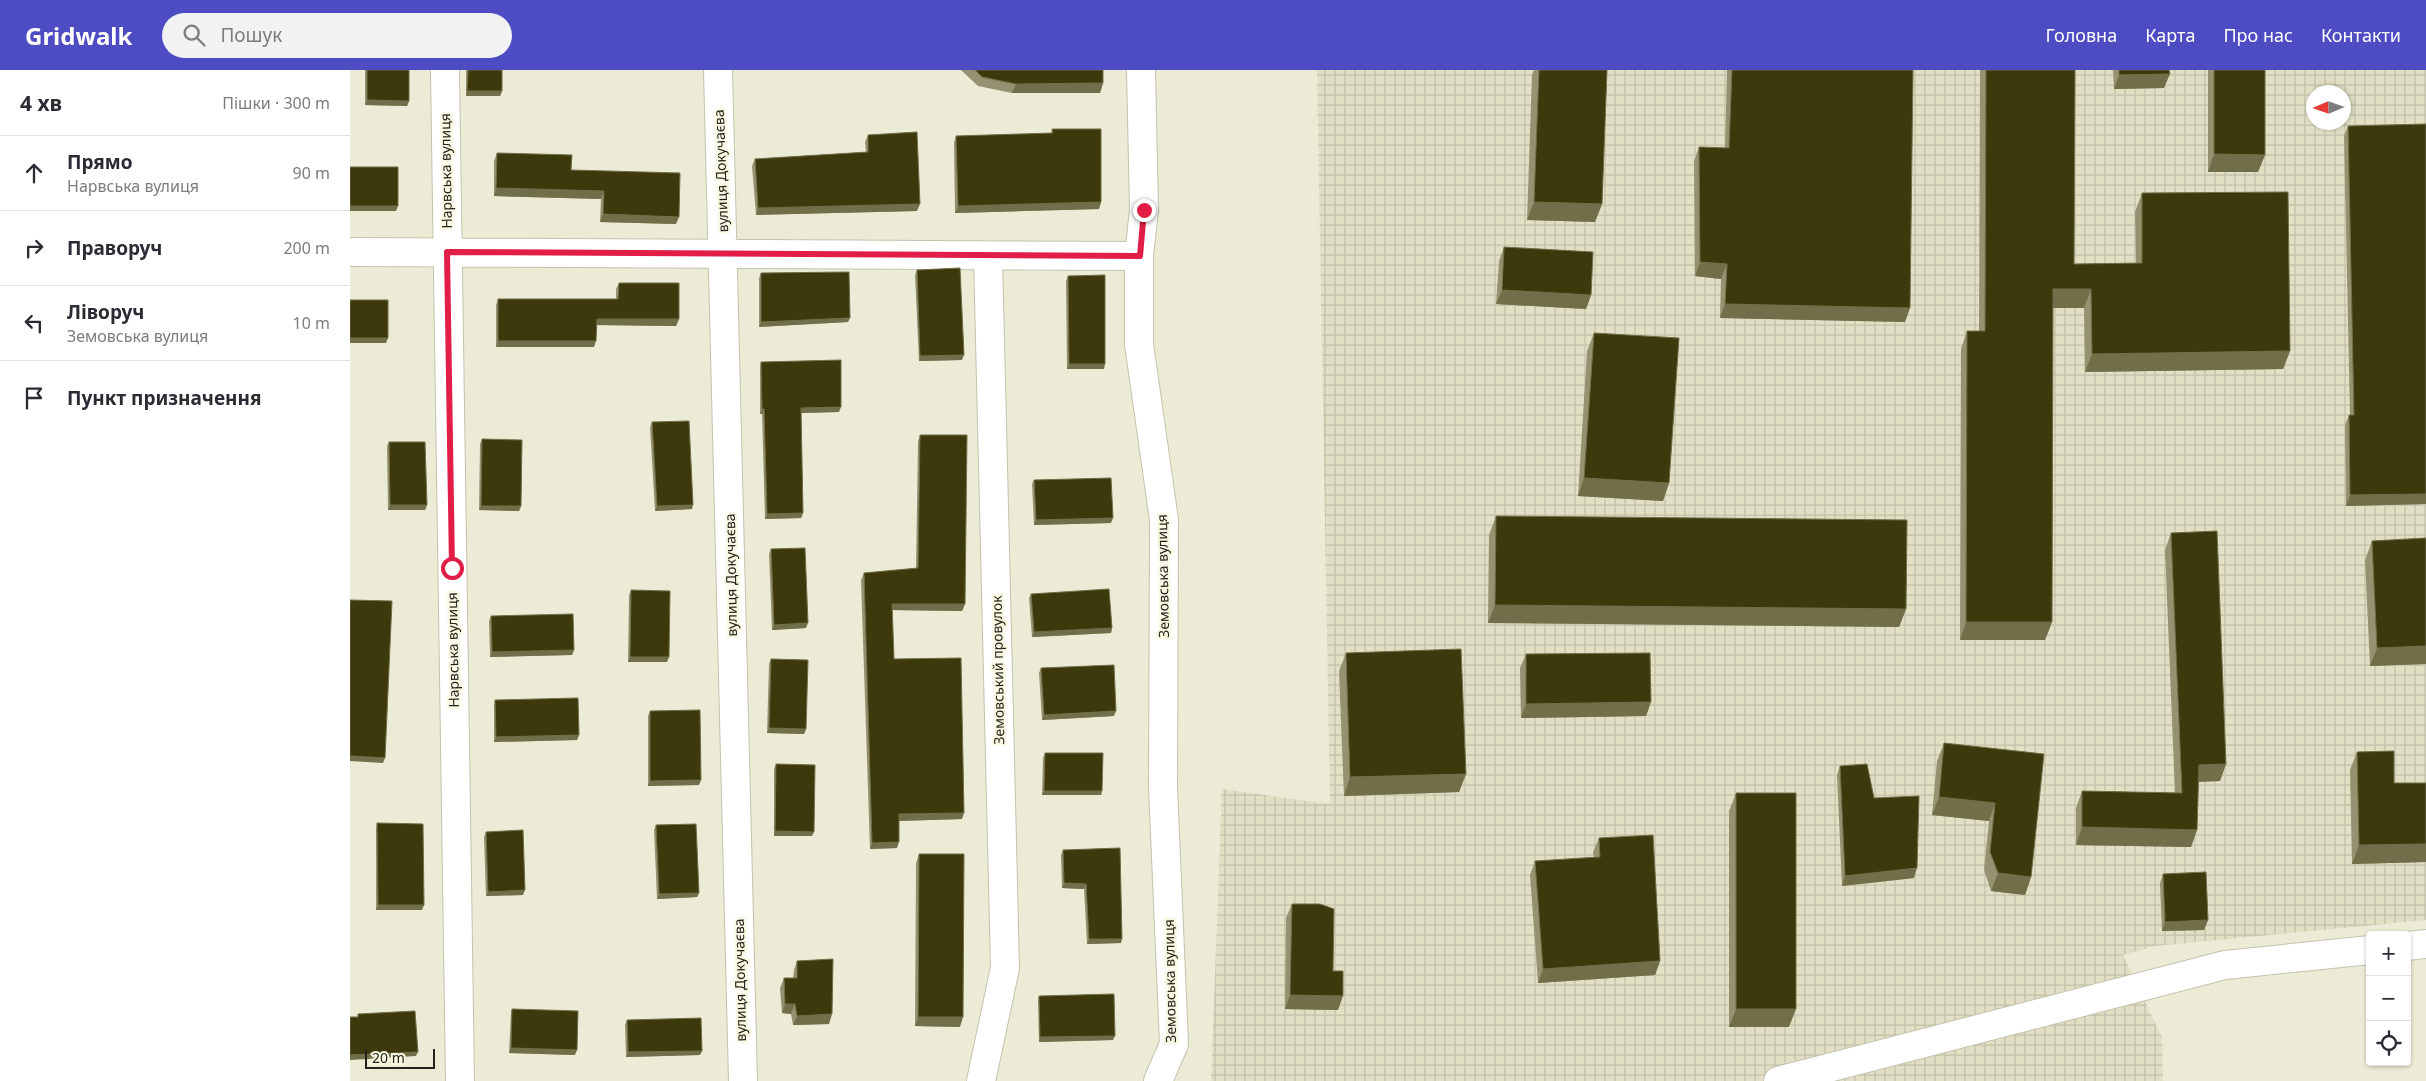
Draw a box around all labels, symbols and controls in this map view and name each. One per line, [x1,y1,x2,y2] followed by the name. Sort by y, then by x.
[162,13,512,58] search box
[25,19,132,52] text: Gridwalk
[180,21,208,49] icon: search
[220,22,282,48] text: Пошук
[2046,23,2117,47] text: Головна
[2145,23,2195,47] text: Карта
[2223,23,2293,47] text: Про нас
[2321,23,2401,47] text: Контакти
[2306,85,2351,130] north arrow
[20,89,62,117] text: 4 хв
[222,92,330,114] text: Пішки · 300 m
[709,109,732,233] street label: вулиця Докучаєва
[435,113,456,229] street label: Нарвська вулиця
[67,149,133,175] text: Прямо
[20,159,48,187] icon: ahead
[293,162,330,184] text: 90 m
[67,175,199,197] text: Нарвська вулиця
[1133,199,1156,222] route end
[20,234,48,262] icon: right
[67,235,162,261] text: Праворуч
[283,237,330,259] text: 200 m
[67,299,144,325] text: Ліворуч
[20,309,48,337] icon: left
[293,312,330,334] text: 10 m
[67,325,208,347] text: Земовська вулиця
[20,384,48,412] icon: arrive
[67,385,261,411] text: Пункт призначення
[720,513,741,637] street label: вулиця Докучаєва
[1152,514,1173,638] street label: Земовська вулиця
[441,557,464,580] route start
[442,592,463,708] street label: Нарвська вулиця
[987,595,1008,745] street label: Земовський провулок
[729,918,750,1042] street label: вулиця Докучаєва
[1159,919,1180,1043] street label: Земовська вулиця
[2366,931,2411,1066] map controls
[2366,931,2411,976] button: +
[2366,976,2411,1021] button: −
[2366,1021,2411,1066] button: locate
[365,1046,435,1069] scale bar
[372,1048,405,1067] text: 20 m

